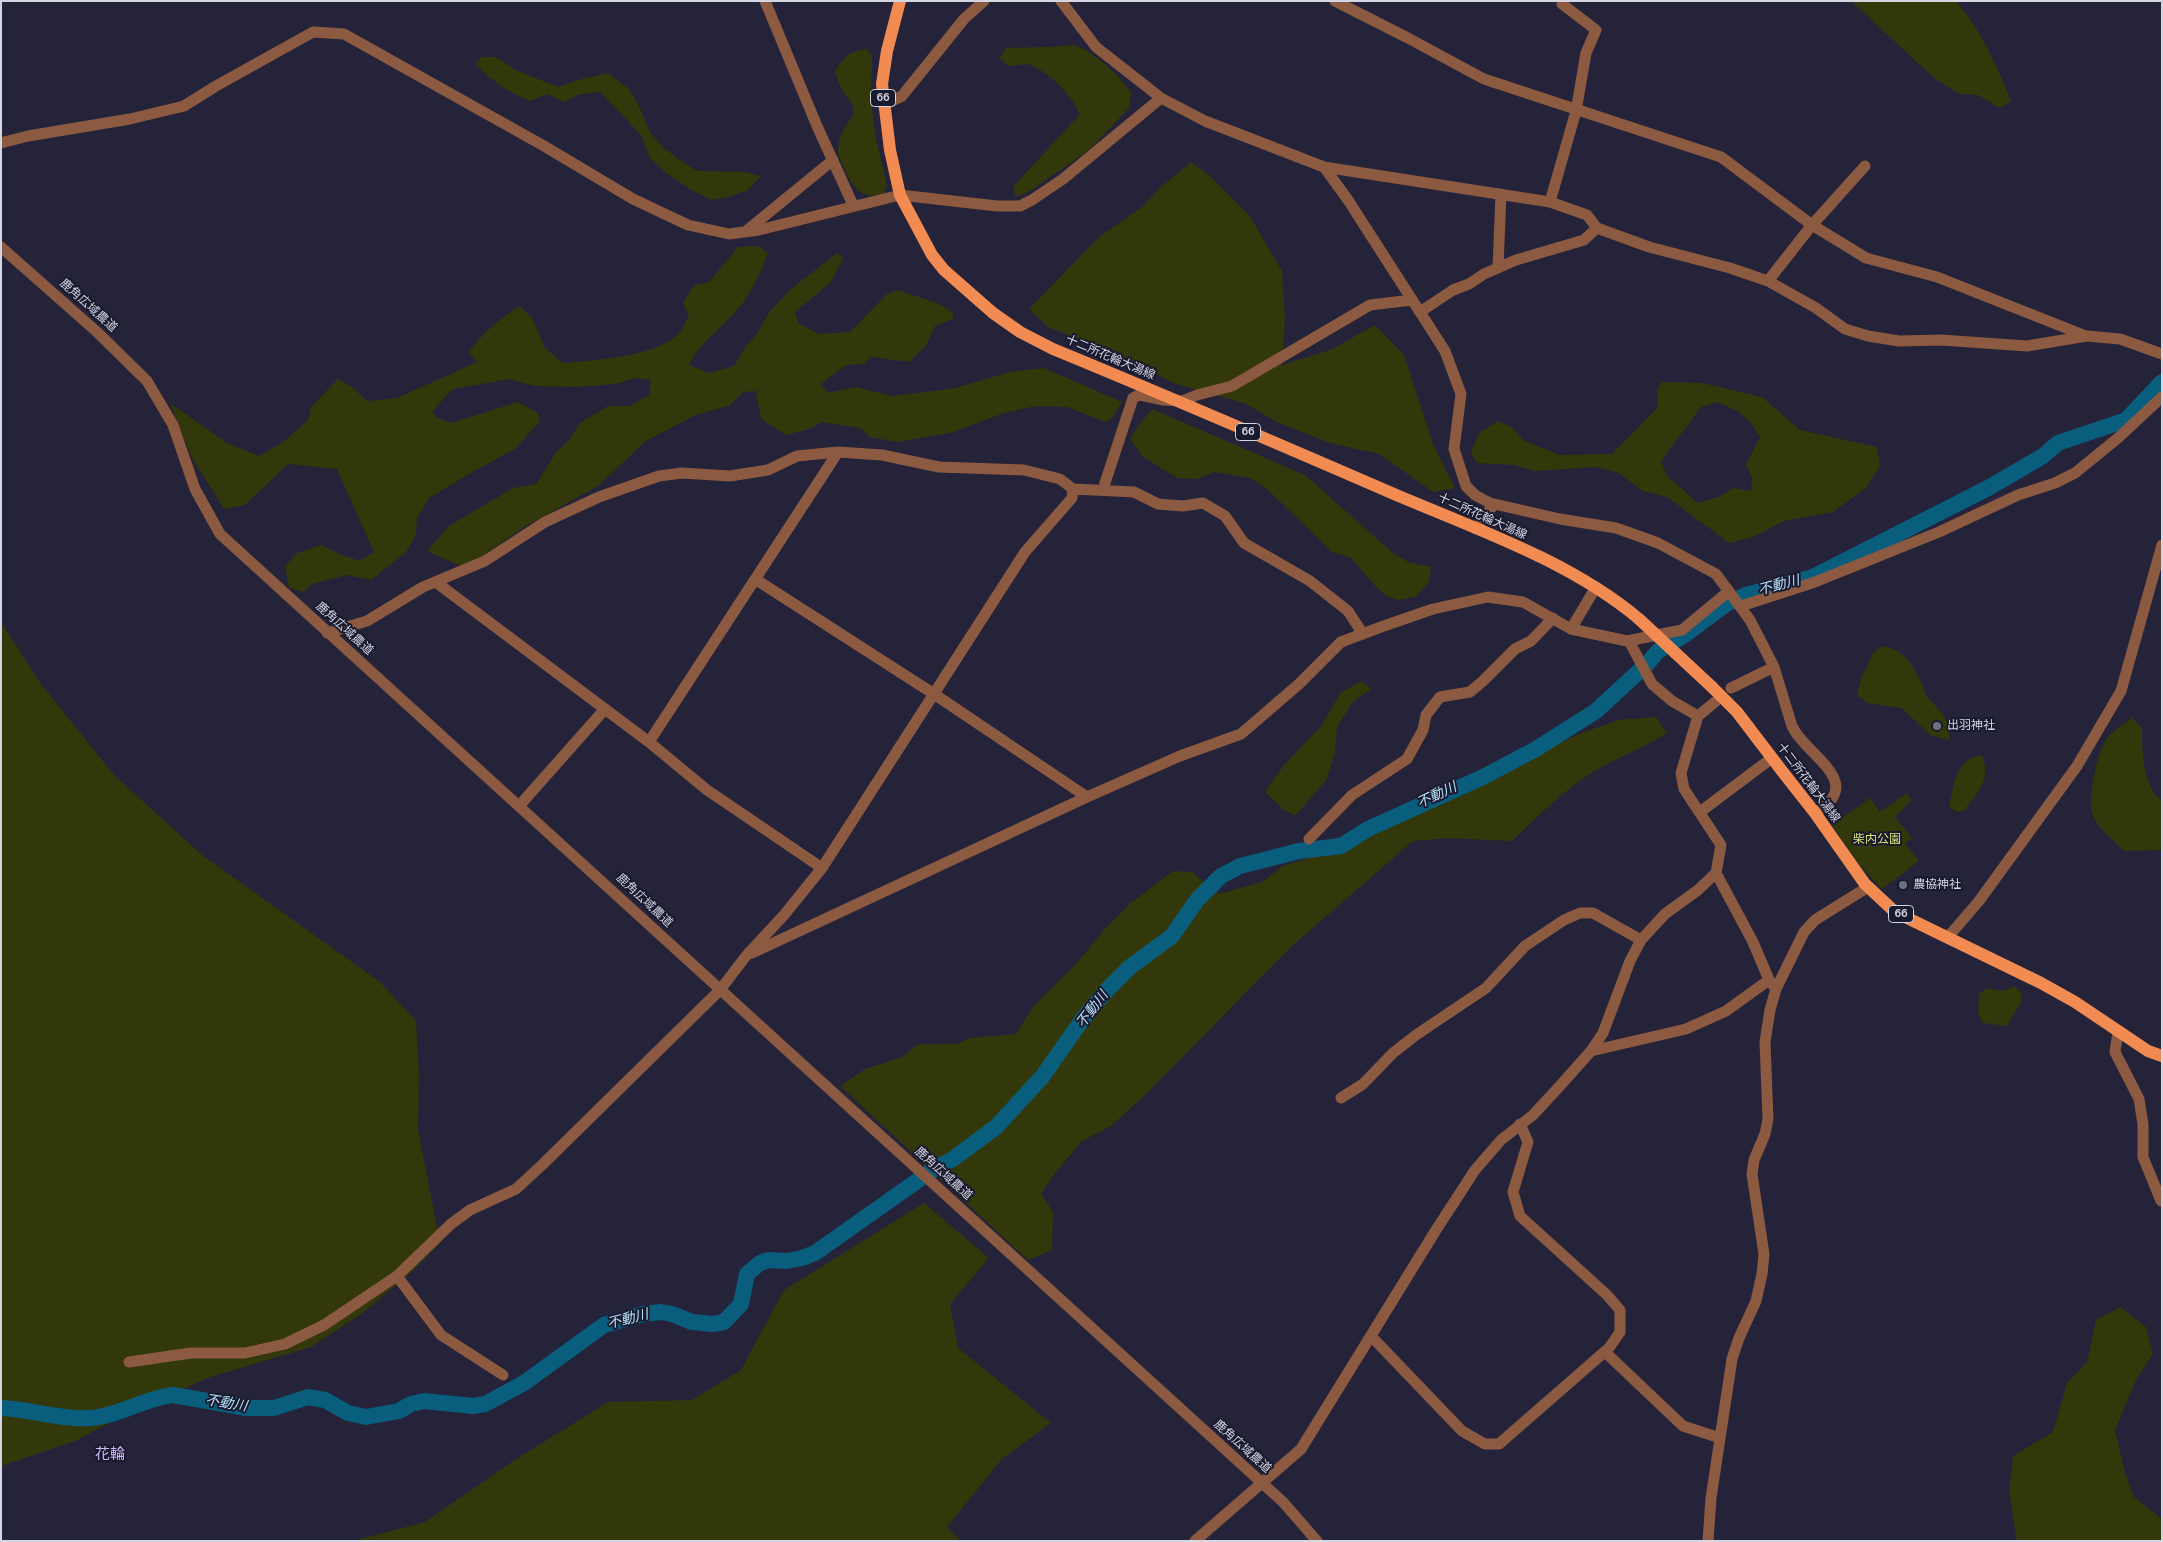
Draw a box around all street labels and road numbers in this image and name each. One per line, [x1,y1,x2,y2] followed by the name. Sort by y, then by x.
[870,90,896,106] road number: 66
[56,277,120,335] street label: 鹿角広域農道
[1063,333,1157,383] street label: 十二所花輪大湯線
[1236,424,1260,441] road number: 66
[1435,491,1529,543] street label: 十二所花輪大湯線
[312,600,376,658] street label: 鹿角広域農道
[1773,740,1843,826] street label: 十二所花輪大湯線
[613,871,675,931] street label: 鹿角広域農道
[1888,906,1914,922] road number: 66
[911,1145,975,1203] street label: 鹿角広域農道
[1210,1418,1274,1476] street label: 鹿角広域農道

